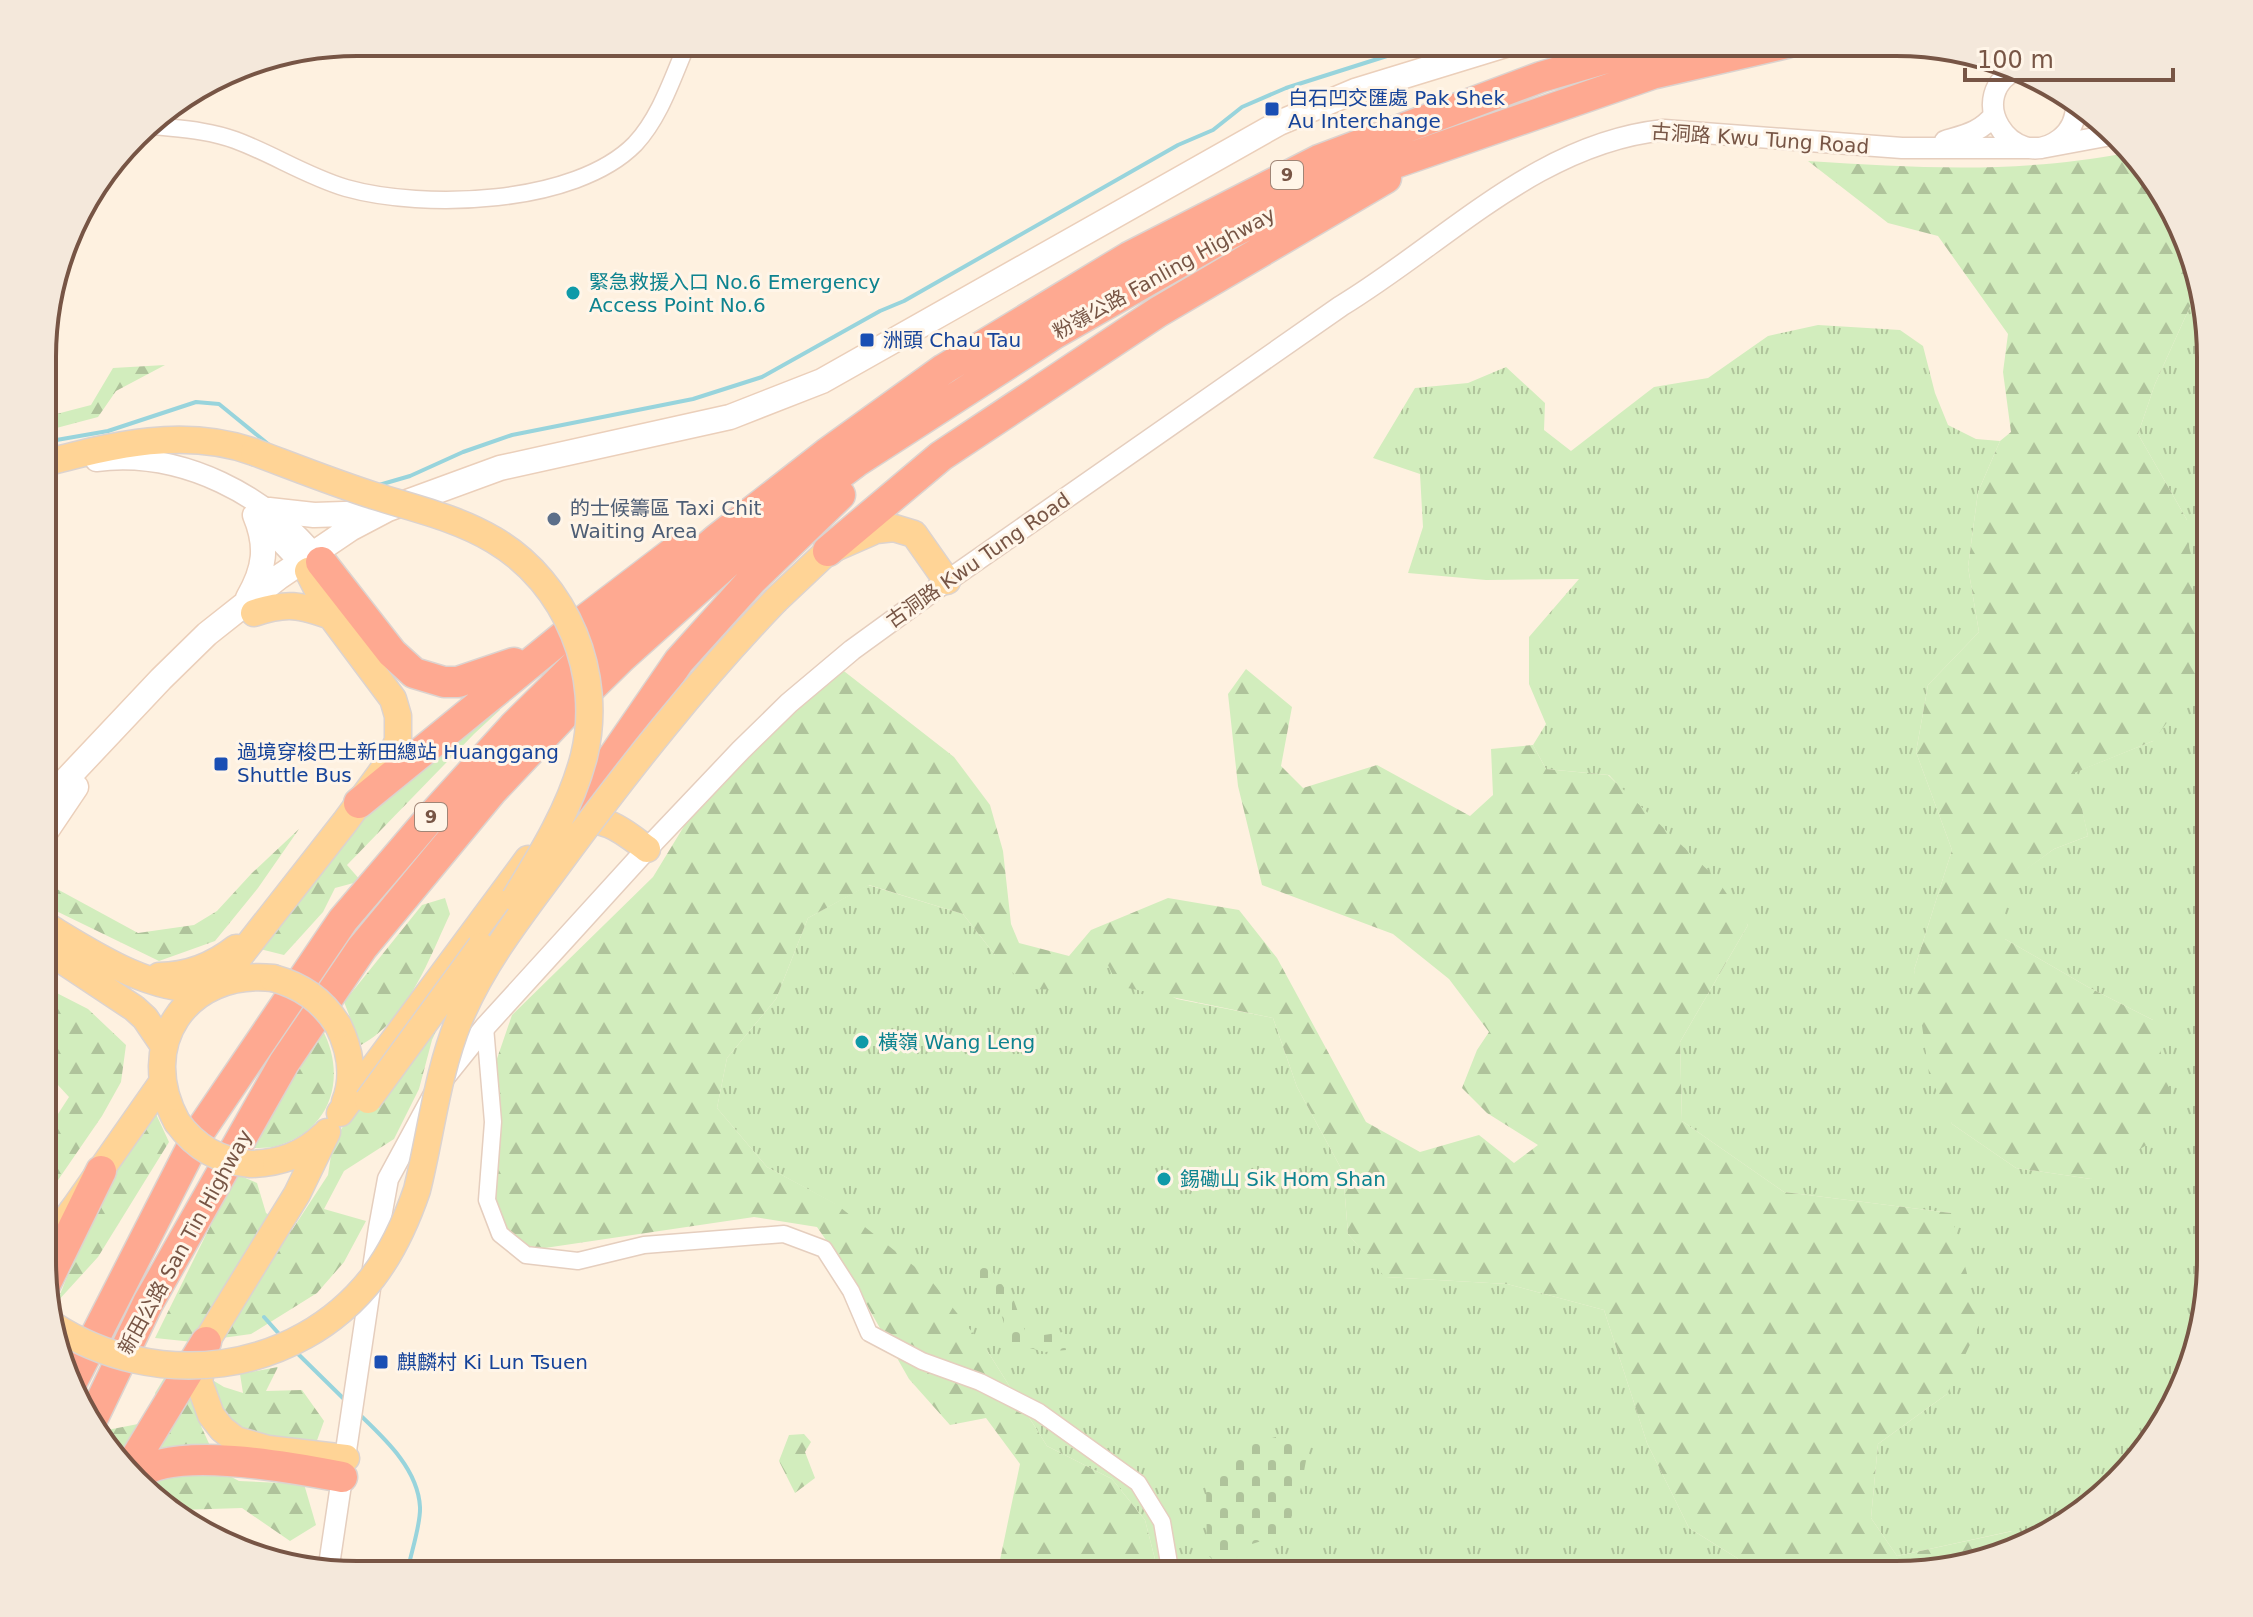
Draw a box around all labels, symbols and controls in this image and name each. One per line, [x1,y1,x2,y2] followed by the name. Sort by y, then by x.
[1965,32,2173,82] scale bar
[1977,46,2054,74] text: 100 m
[1288,86,1505,133] place label: 白石凹交匯處 Pak Shek Au Interchange
[1263,100,1281,118] marker: 白石凹交匯處 Pak Shek Au Interchange
[1650,119,1870,159] street label: 古洞路 Kwu Tung Road
[1271,161,1303,189] road number: 9
[1049,202,1279,344] street label: 粉嶺公路 Fanling Highway
[589,270,881,317] place label: 緊急救援入口 No.6 Emergency Access Point No.6
[564,284,582,302] marker: 緊急救援入口 No.6 Emergency Access Point No.6
[883,328,1021,352] place label: 洲頭 Chau Tau
[858,331,876,349] marker: 洲頭 Chau Tau
[882,487,1074,633] street label: 古洞路 Kwu Tung Road
[570,496,761,543] place label: 的士候籌區 Taxi Chit Waiting Area
[545,510,563,528] marker: 的士候籌區 Taxi Chit Waiting Area
[237,740,559,787] place label: 過境穿梭巴士新田總站 Huanggang Shuttle Bus
[212,755,230,773] marker: 過境穿梭巴士新田總站 Huanggang Shuttle Bus
[415,803,447,831] road number: 9
[878,1030,1035,1054] place label: 橫嶺 Wang Leng
[853,1033,871,1051] marker: 橫嶺 Wang Leng
[113,1125,257,1358] street label: 新田公路 San Tin Highway
[1180,1167,1386,1191] place label: 錫磡山 Sik Hom Shan
[1155,1170,1173,1188] marker: 錫磡山 Sik Hom Shan
[397,1350,588,1374] place label: 麒麟村 Ki Lun Tsuen
[372,1353,390,1371] marker: 麒麟村 Ki Lun Tsuen

